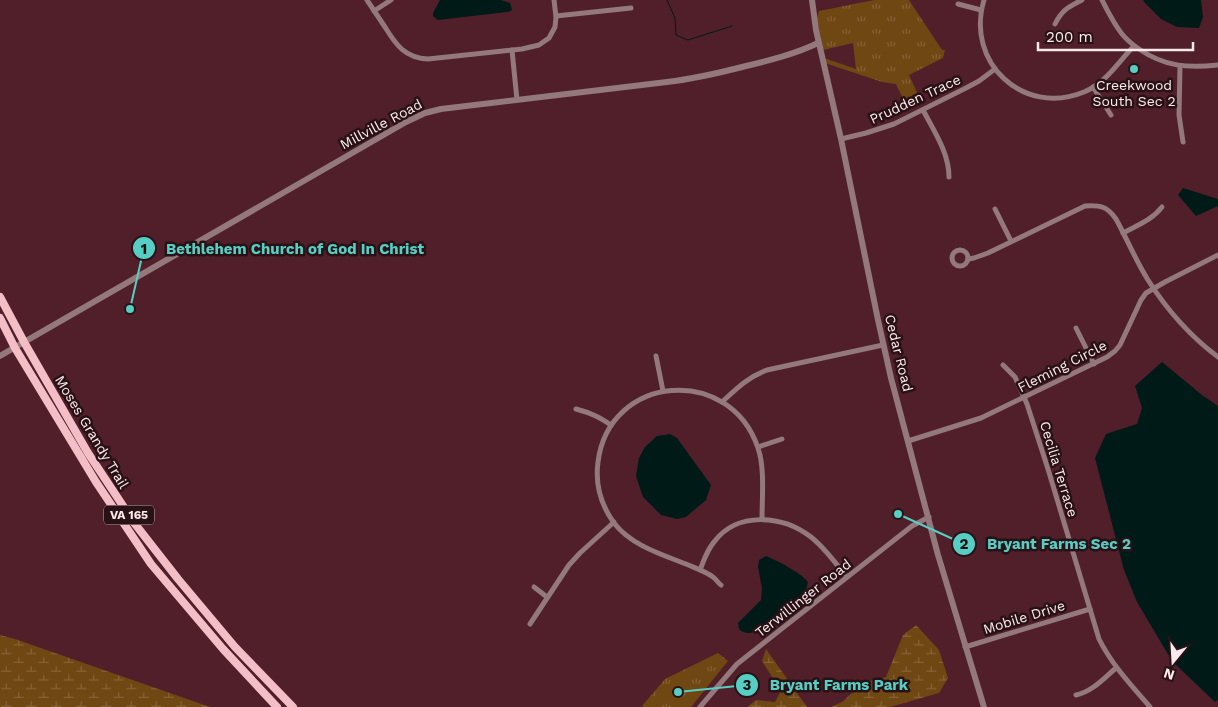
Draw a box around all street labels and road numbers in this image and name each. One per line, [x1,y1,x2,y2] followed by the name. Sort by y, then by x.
[867,71,963,127] street label: Prudden Trace
[337,96,425,152] street label: Millville Road
[882,313,916,393] street label: Cedar Road
[1015,337,1109,395] street label: Fleming Circle
[52,373,132,492] street label: Moses Grandy Trail
[1037,419,1081,519] street label: Cecilia Terrace
[104,506,154,524] road number: VA 165
[752,556,854,640] street label: Terwillinger Road
[981,597,1067,637] street label: Mobile Drive

